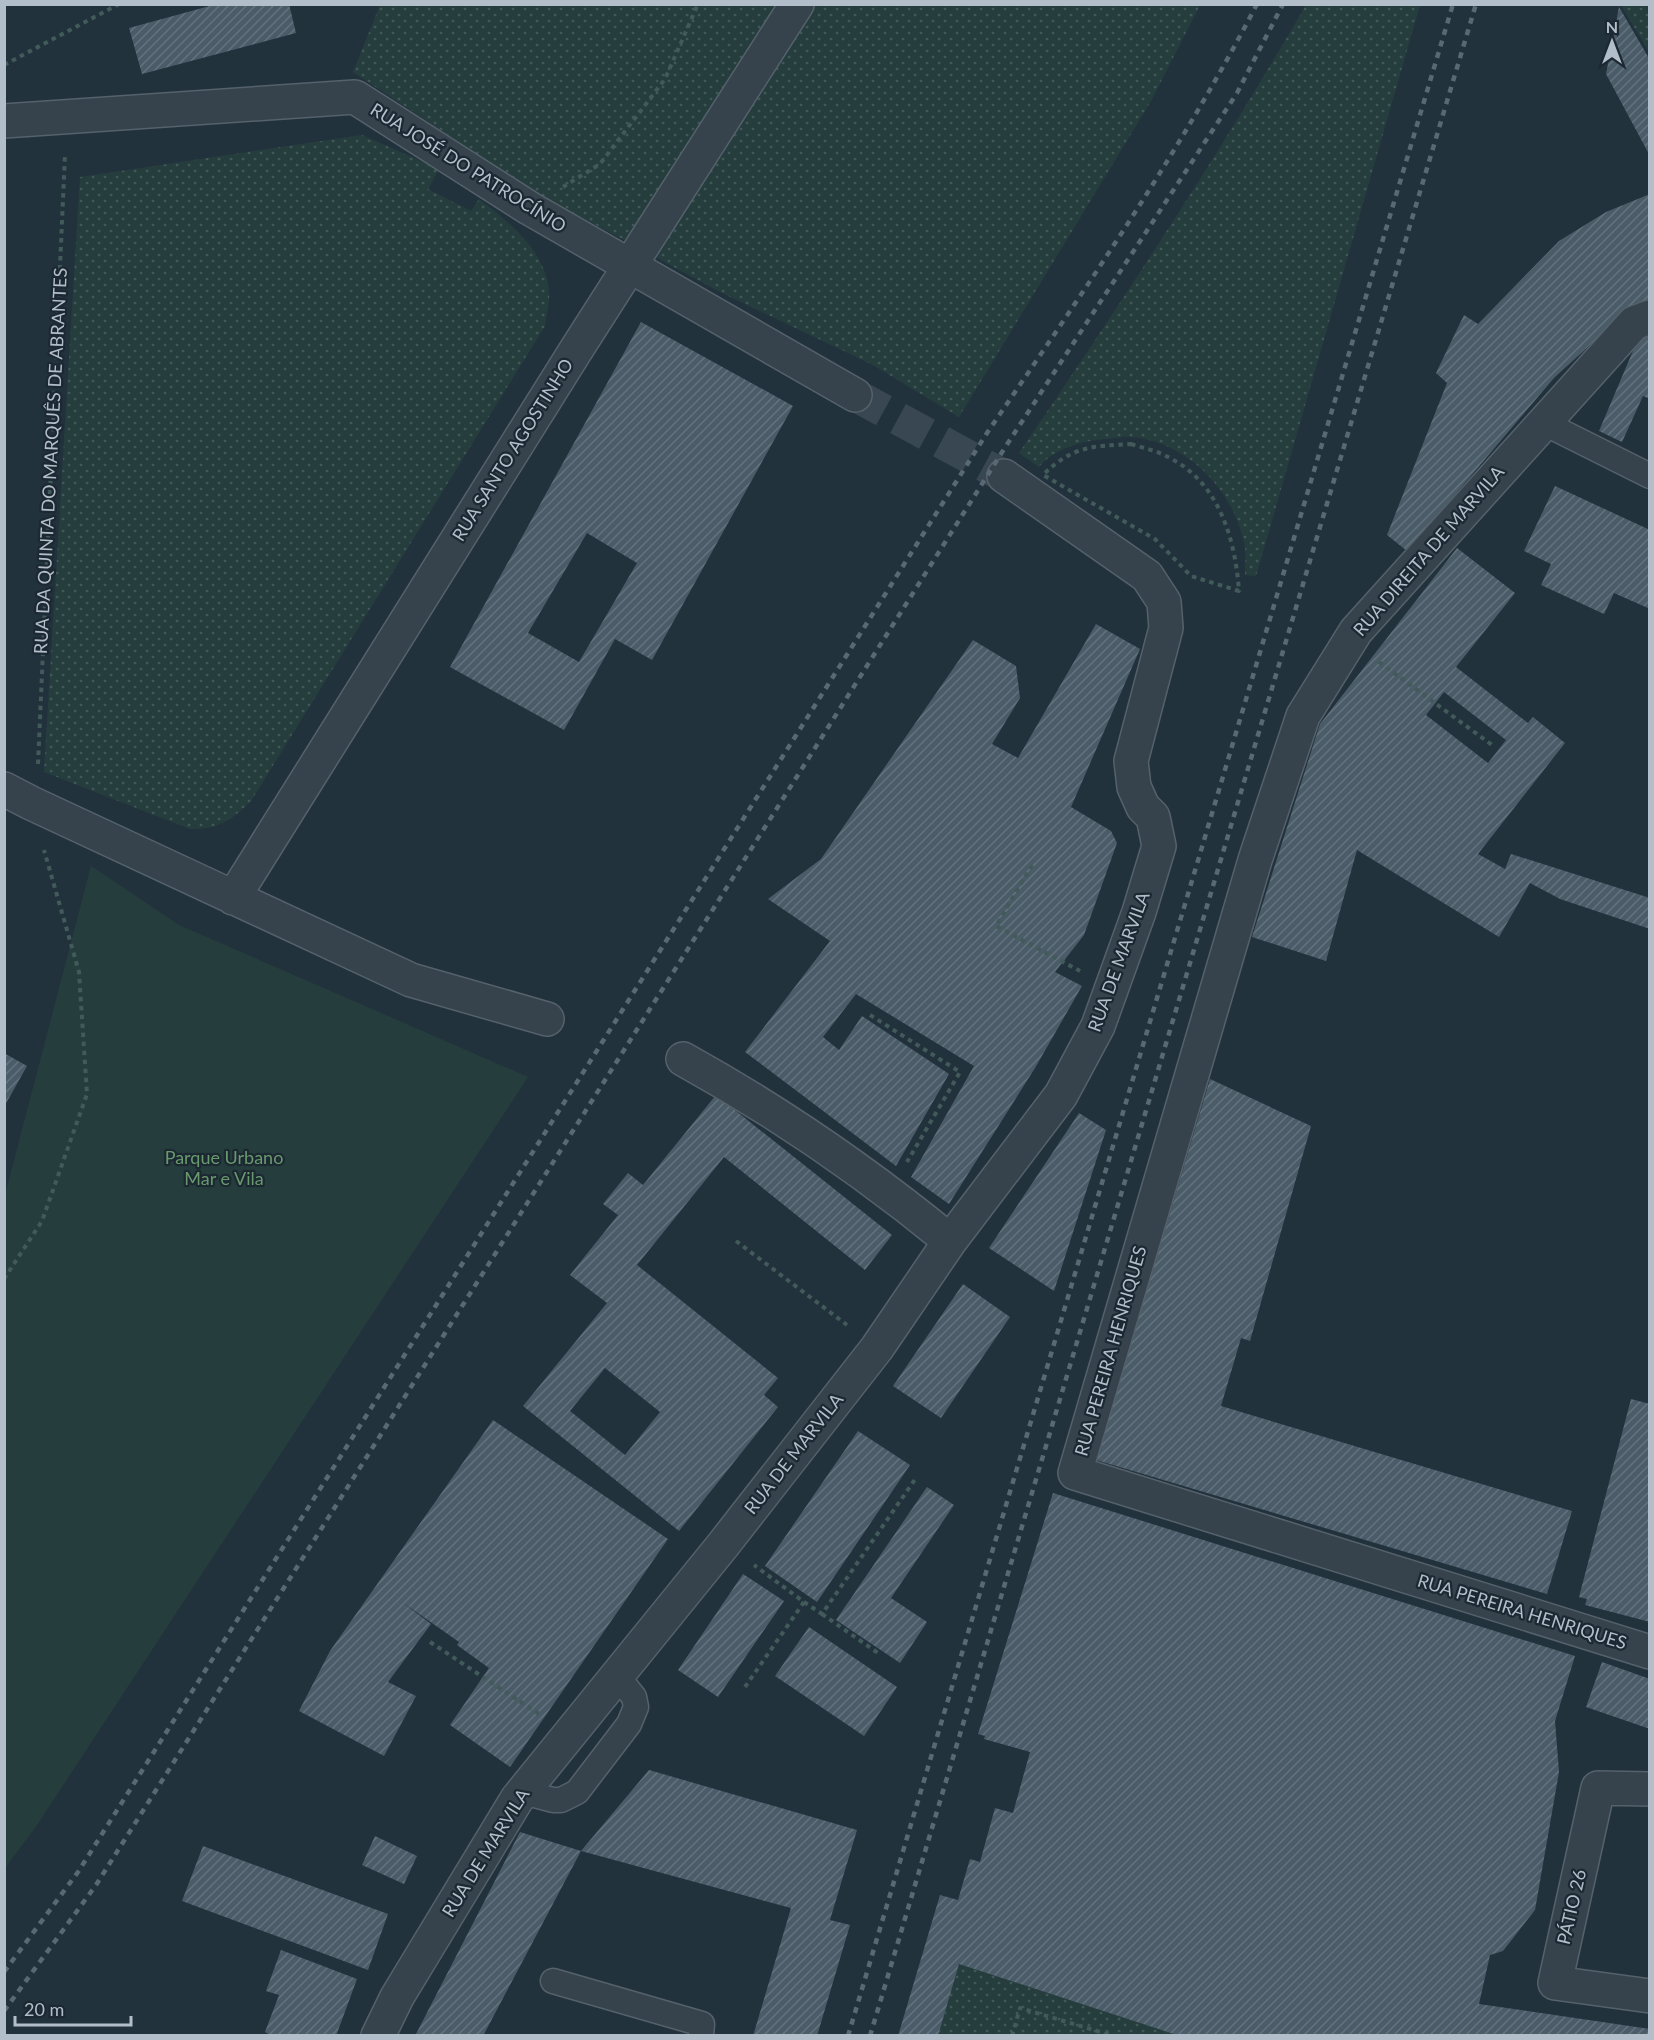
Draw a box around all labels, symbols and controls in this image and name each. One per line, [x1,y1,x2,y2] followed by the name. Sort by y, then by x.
[1582,12,1642,72] north arrow
[1606,17,1618,36] text: N
[367,98,570,237] street label: RUA JOSÉ DO PATROCÍNIO
[29,267,71,655] street label: RUA DA QUINTA DO MARQUÊS DE ABRANTES
[447,354,577,545] street label: RUA SANTO AGOSTINHO
[1348,460,1509,640] street label: RUA DIREITA DE MARVILA
[1082,888,1154,1035] street label: RUA DE MARVILA
[165,1146,283,1189] park label: Parque Urbano Mar e Vila
[1069,1243,1151,1458] street label: RUA PEREIRA HENRIQUES
[739,1388,848,1518] street label: RUA DE MARVILA
[1415,1569,1630,1653] street label: RUA PEREIRA HENRIQUES
[437,1783,534,1921] street label: RUA DE MARVILA
[1552,1867,1590,1946] street label: PÁTIO 26
[15,1989,130,2027] scale bar
[24,1998,64,2020] text: 20 m

